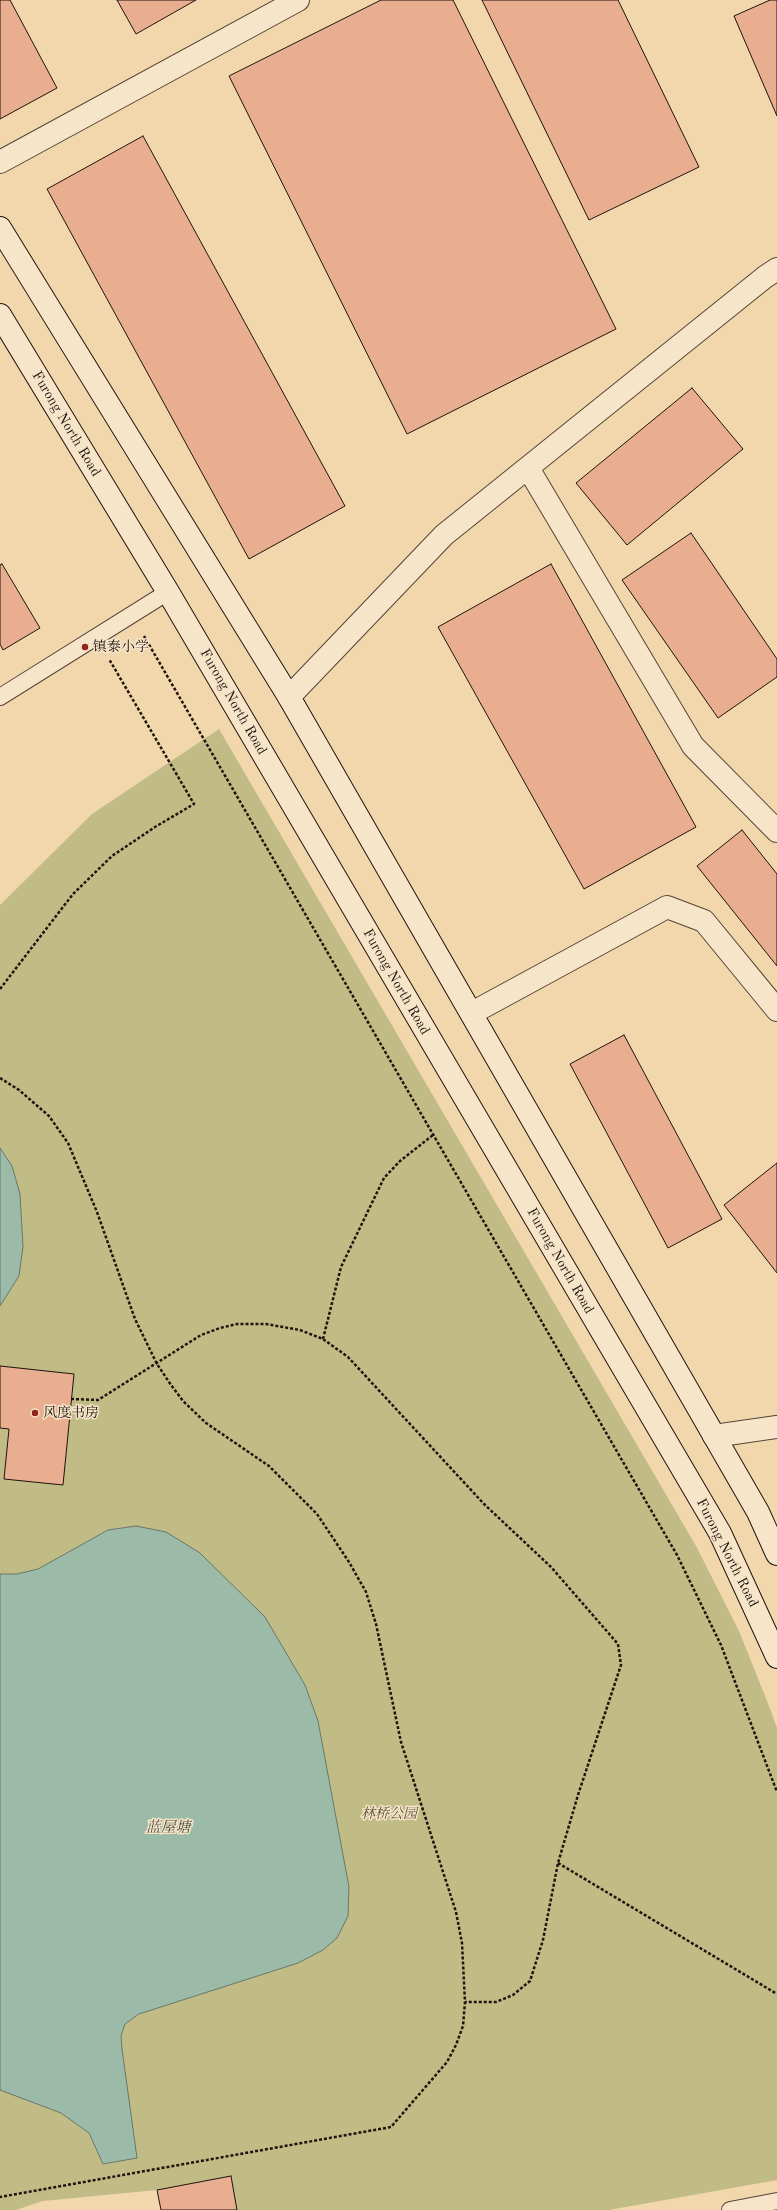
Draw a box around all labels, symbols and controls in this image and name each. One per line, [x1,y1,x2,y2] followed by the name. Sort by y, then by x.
[28,368,104,480] street label: Furong North Road
[93,639,149,655] place label: 镇泰小学
[80,642,90,652] marker: 镇泰小学
[196,646,270,758] street label: Furong North Road
[359,926,433,1038] street label: Furong North Road
[523,1205,597,1317] street label: Furong North Road
[43,1405,99,1421] place label: 风度书房
[30,1408,40,1418] marker: 风度书房
[692,1496,762,1610] street label: Furong North Road
[361,1806,417,1822] park label: 林桥公园
[146,1819,190,1837] water label: 蓝屋塘

